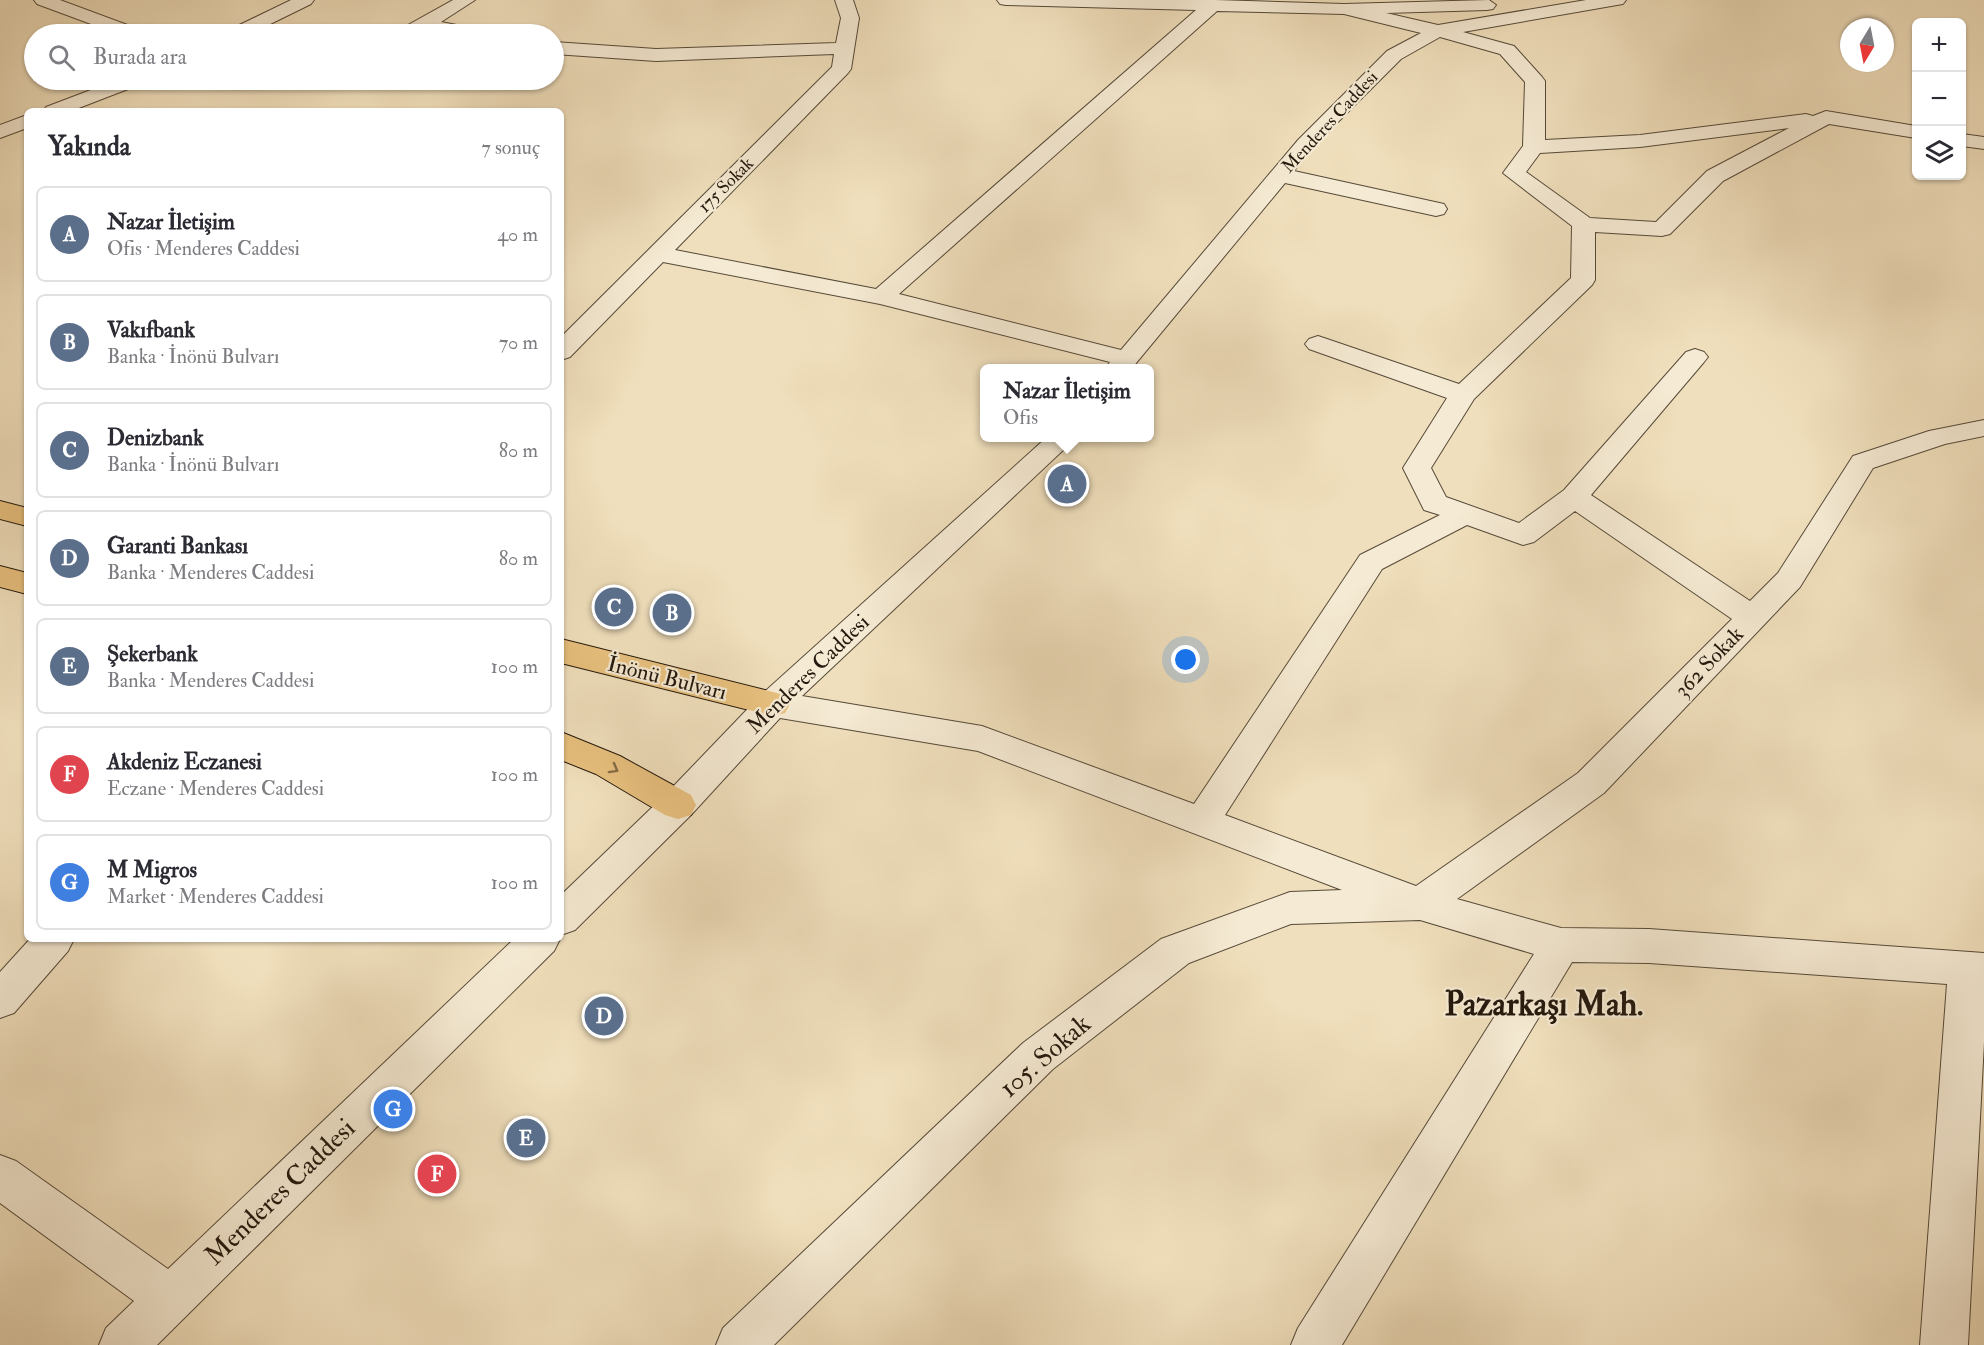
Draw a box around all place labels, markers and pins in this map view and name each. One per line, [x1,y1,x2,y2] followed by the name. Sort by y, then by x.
[1048,462,1086,506] pin: A
[594,584,634,630] pin: C
[652,590,692,636] pin: B
[584,994,624,1038] pin: D
[374,1086,412,1132] pin: G
[506,1116,546,1160] pin: E
[418,1152,456,1196] pin: F

